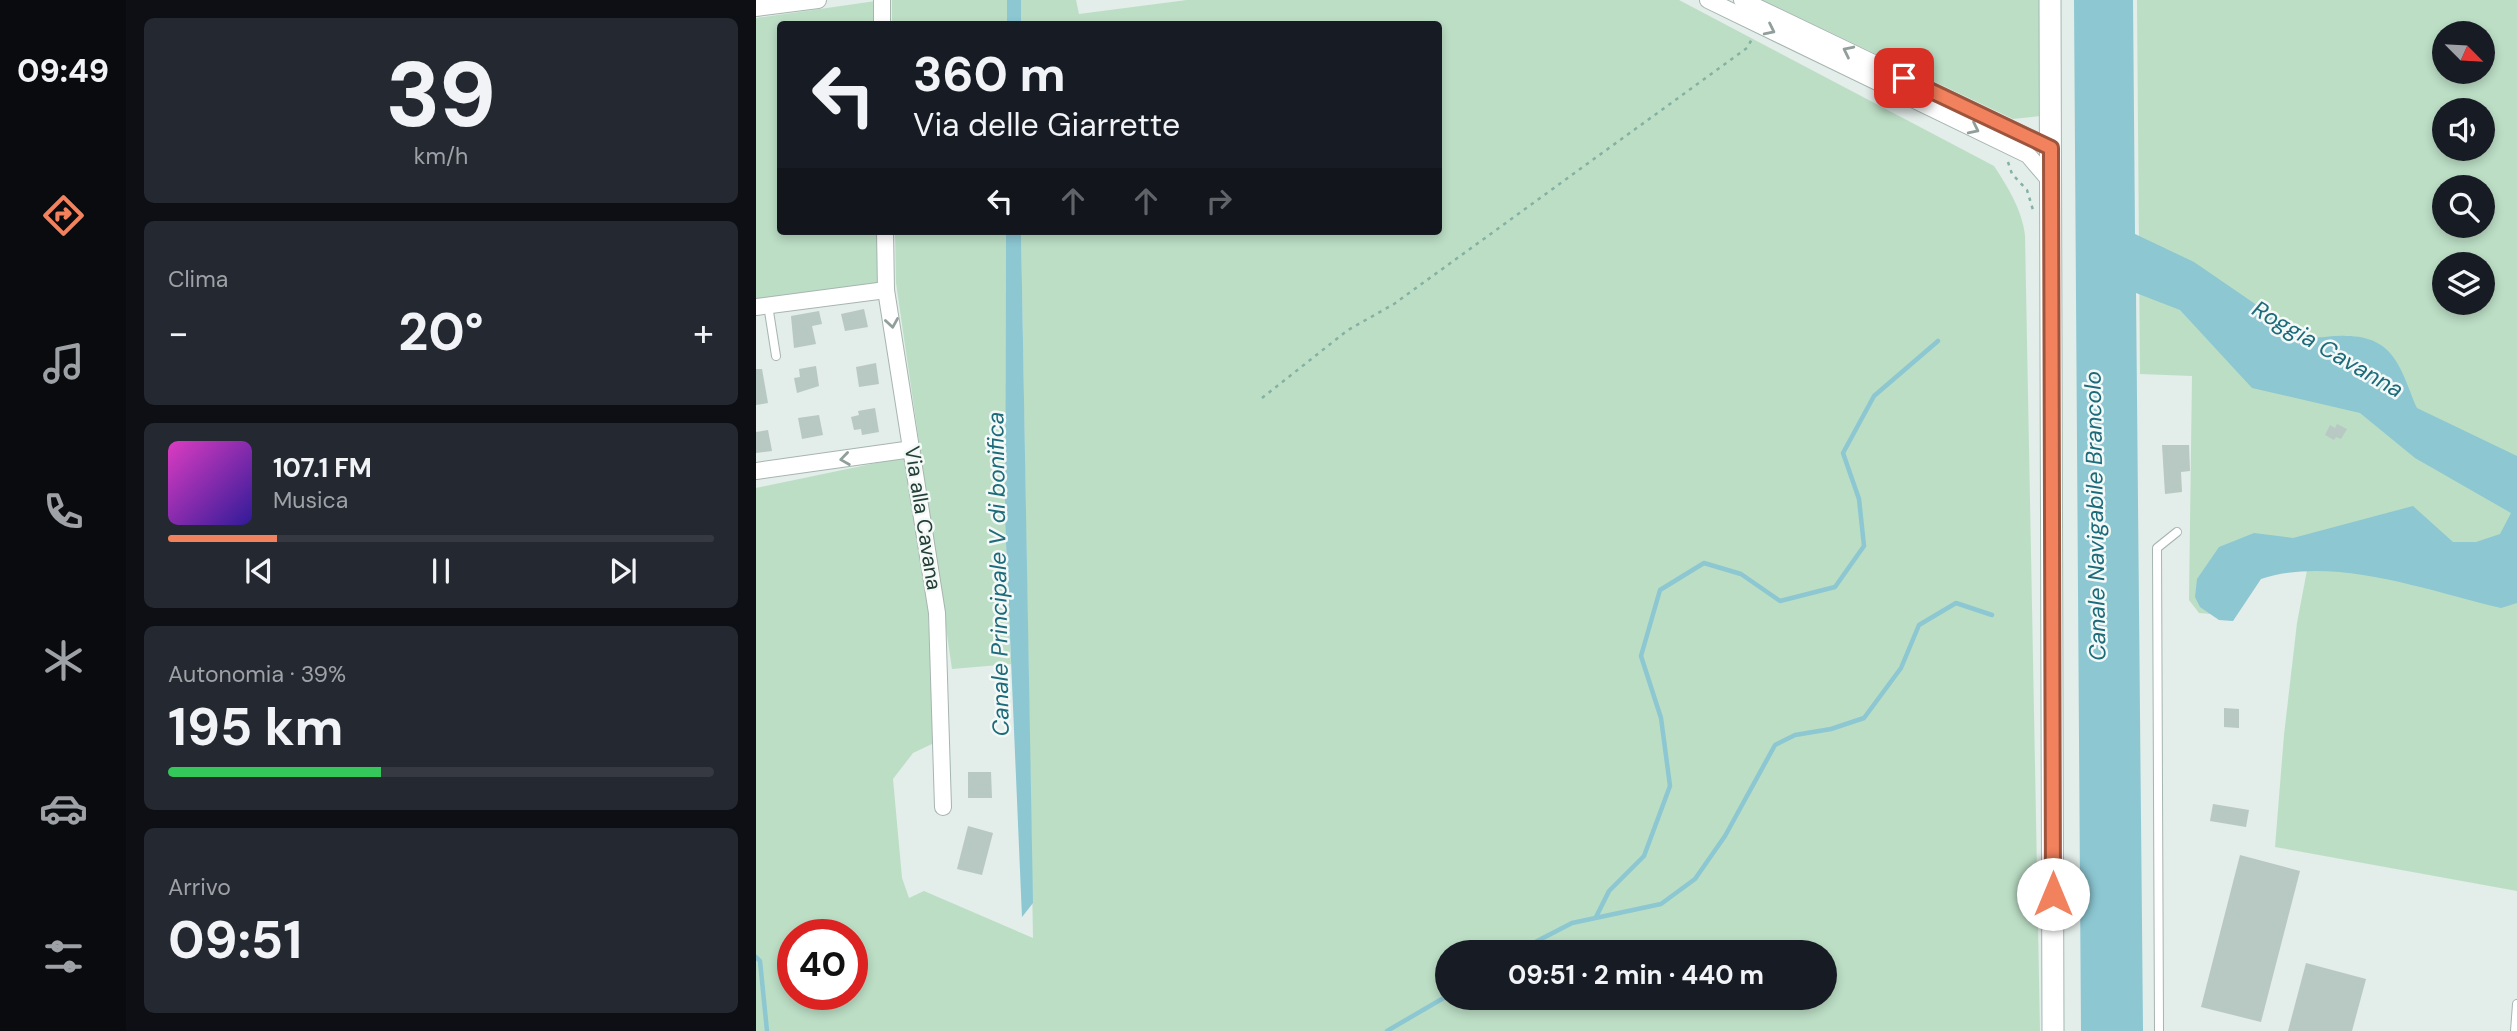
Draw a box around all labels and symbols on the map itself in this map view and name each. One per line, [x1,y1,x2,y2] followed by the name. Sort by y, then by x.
[1763,21,1775,35] one-way arrow
[2432,21,2496,84] north arrow
[1843,45,1855,59] one-way arrow
[1874,48,1934,108] pin
[1967,121,1979,135] one-way arrow
[2247,294,2409,404] water label: Roggia Cavanna
[884,317,899,329] one-way arrow
[2077,371,2113,661] water label: Canale Navigabile Brancolo
[980,411,1016,737] water label: Canale Principale V di bonifica
[898,444,948,592] street label: Via alla Cavana
[839,451,851,466] one-way arrow
[2016,857,2090,931] position arrow
[777,919,868,1010] speed limit sign: 40

